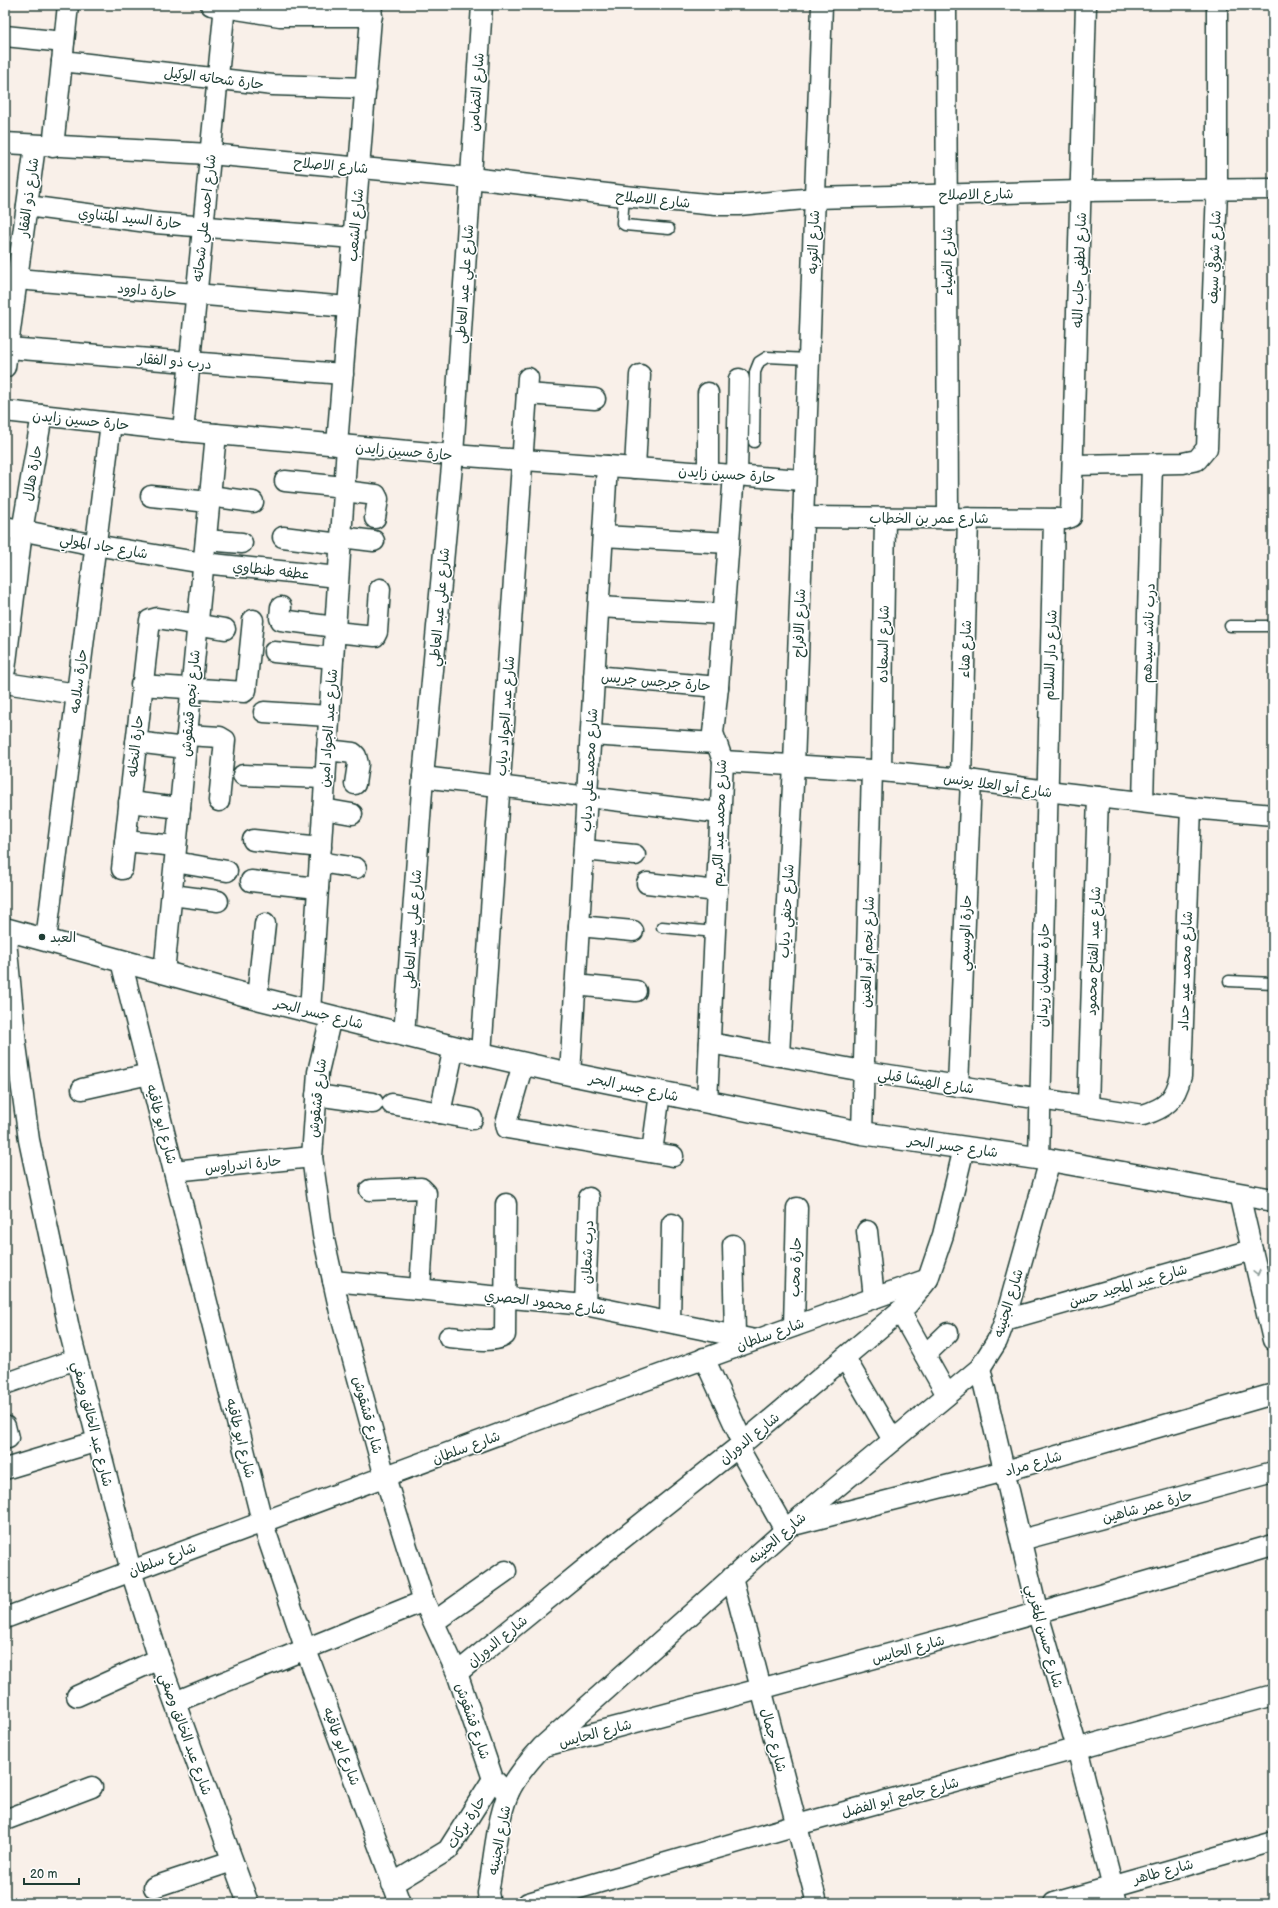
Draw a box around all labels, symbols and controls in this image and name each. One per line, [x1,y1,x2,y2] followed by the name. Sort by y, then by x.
[465,52,489,132] street label: شارع التضامن
[163,64,265,94] street label: حارة شحاته الوكيل
[189,153,224,283] street label: شارع احمد علي شحاته
[293,154,369,178] street label: شارع الاصلاح
[14,156,43,239] street label: شارع ذو الفقار
[938,185,1014,205] street label: شارع الاصلاح
[615,187,691,213] street label: شارع الاصلاح
[344,188,368,263] street label: شارع الشعب
[77,205,183,234] street label: حارة السيد المتناوي
[804,210,824,274] street label: شارع التوبه
[1204,210,1227,304] street label: شارع شوقي سيف
[1069,212,1094,328] street label: شارع لطفي جاب الله
[452,224,481,344] street label: شارع علي عبد العاطي
[939,226,957,296] street label: شارع الضياء
[117,279,177,302] street label: حارة داوود
[136,350,212,373] street label: درب ذو الفقار
[32,407,130,434] street label: حارة حسين زايدن
[355,439,453,464] street label: حارة حسين زايدن
[19,444,46,502] street label: حارة هلال
[678,463,776,486] street label: حارة حسين زايدن
[869,510,989,528] street label: شارع عمر بن الخطاب
[58,530,149,567] street label: شارع جاد المولي
[426,547,457,668] street label: شارع علي عبد العاطي
[232,558,310,585] street label: عطفه طنطاوي
[1138,583,1161,683] street label: درب ناشد سيدهم
[790,588,810,658] street label: شارع الافراح
[874,605,894,683] street label: شارع السعاده
[1040,609,1063,701] street label: شارع دار السلام
[956,620,976,678] street label: شارع هناء
[66,648,91,714] street label: حارة سلامه
[177,649,206,757] street label: شارع نجم قشقوش
[493,655,519,777] street label: شارع عبد الجواد دياب
[316,668,342,788] street label: شارع عبد الجواد امين
[600,668,712,695] street label: حارة جرجس جريس
[578,708,605,833] street label: شارع محمد علي دياب
[124,714,147,778] street label: حارة النخله
[709,759,732,887] street label: شارع محمد عبد الكريم
[942,769,1053,803] street label: شارع أبو العلا يونس
[776,863,801,959] street label: شارع حنفي دياب
[400,869,429,989] street label: شارع علي عبد العاطي
[1083,886,1105,1016] street label: شارع عبد الفتاح محمود
[956,894,979,972] street label: حارة الوسيمي
[857,896,880,1008] street label: شارع نجم أبو العنين
[1175,911,1197,1031] street label: شارع محمد عيد حداد
[1034,923,1053,1027] street label: حارة سليمان زيدان
[50,929,76,946] place label: العبد
[37,932,47,942] marker: العبد
[271,994,365,1034] street label: شارع جسر البحر
[305,1058,331,1139] street label: شارع قشقوش
[876,1066,975,1101] street label: شارع الهيشا قبلي
[586,1070,680,1106] street label: شارع جسر البحر
[142,1082,180,1166] street label: شارع ابو طاقيه
[906,1132,999,1162] street label: شارع جسر البحر
[204,1152,282,1177] street label: حارة اندراوس
[578,1220,597,1284] street label: درب شعلان
[786,1237,805,1297] street label: حارة محب
[1067,1260,1190,1312] street label: شارع عبد المجيد حسن
[990,1267,1028,1340] street label: شارع الجنينه
[1253,1270,1261,1276] one-way arrow
[483,1287,607,1320] street label: شارع محمود الحصري
[734,1314,807,1356] street label: شارع سلطان
[65,1360,116,1490] street label: شارع عبد الخالق وصفي
[348,1374,386,1456] street label: شارع قشقوش
[221,1396,259,1480] street label: شارع ابو طاقيه
[716,1409,784,1469] street label: شارع الدوران
[430,1427,503,1469] street label: شارع سلطان
[1003,1447,1064,1481] street label: شارع مراد
[1100,1486,1194,1527] street label: حارة عمر شاهين
[745,1509,810,1569] street label: شارع الجنينه
[126,1539,199,1581] street label: شارع سلطان
[1019,1582,1067,1691] street label: شارع حسن المغربي
[464,1612,532,1672] street label: شارع الدوران
[870,1632,947,1668] street label: شارع الحايس
[152,1671,216,1799] street label: شارع عبد الخالق وصفي
[451,1681,494,1762] street label: شارع قشقوش
[319,1705,364,1788] street label: شارع ابو طاقيه
[756,1706,790,1774] street label: شارع جمال
[557,1716,634,1752] street label: شارع الحايس
[840,1774,961,1823] street label: شارع جامع أبو الفضل
[443,1793,490,1852] street label: حارة بركات
[484,1804,516,1877] street label: شارع الجنينه
[1130,1855,1195,1889] street label: شارع طاهر
[24,1860,79,1886] scale bar
[30,1867,57,1882] text: 20 m

